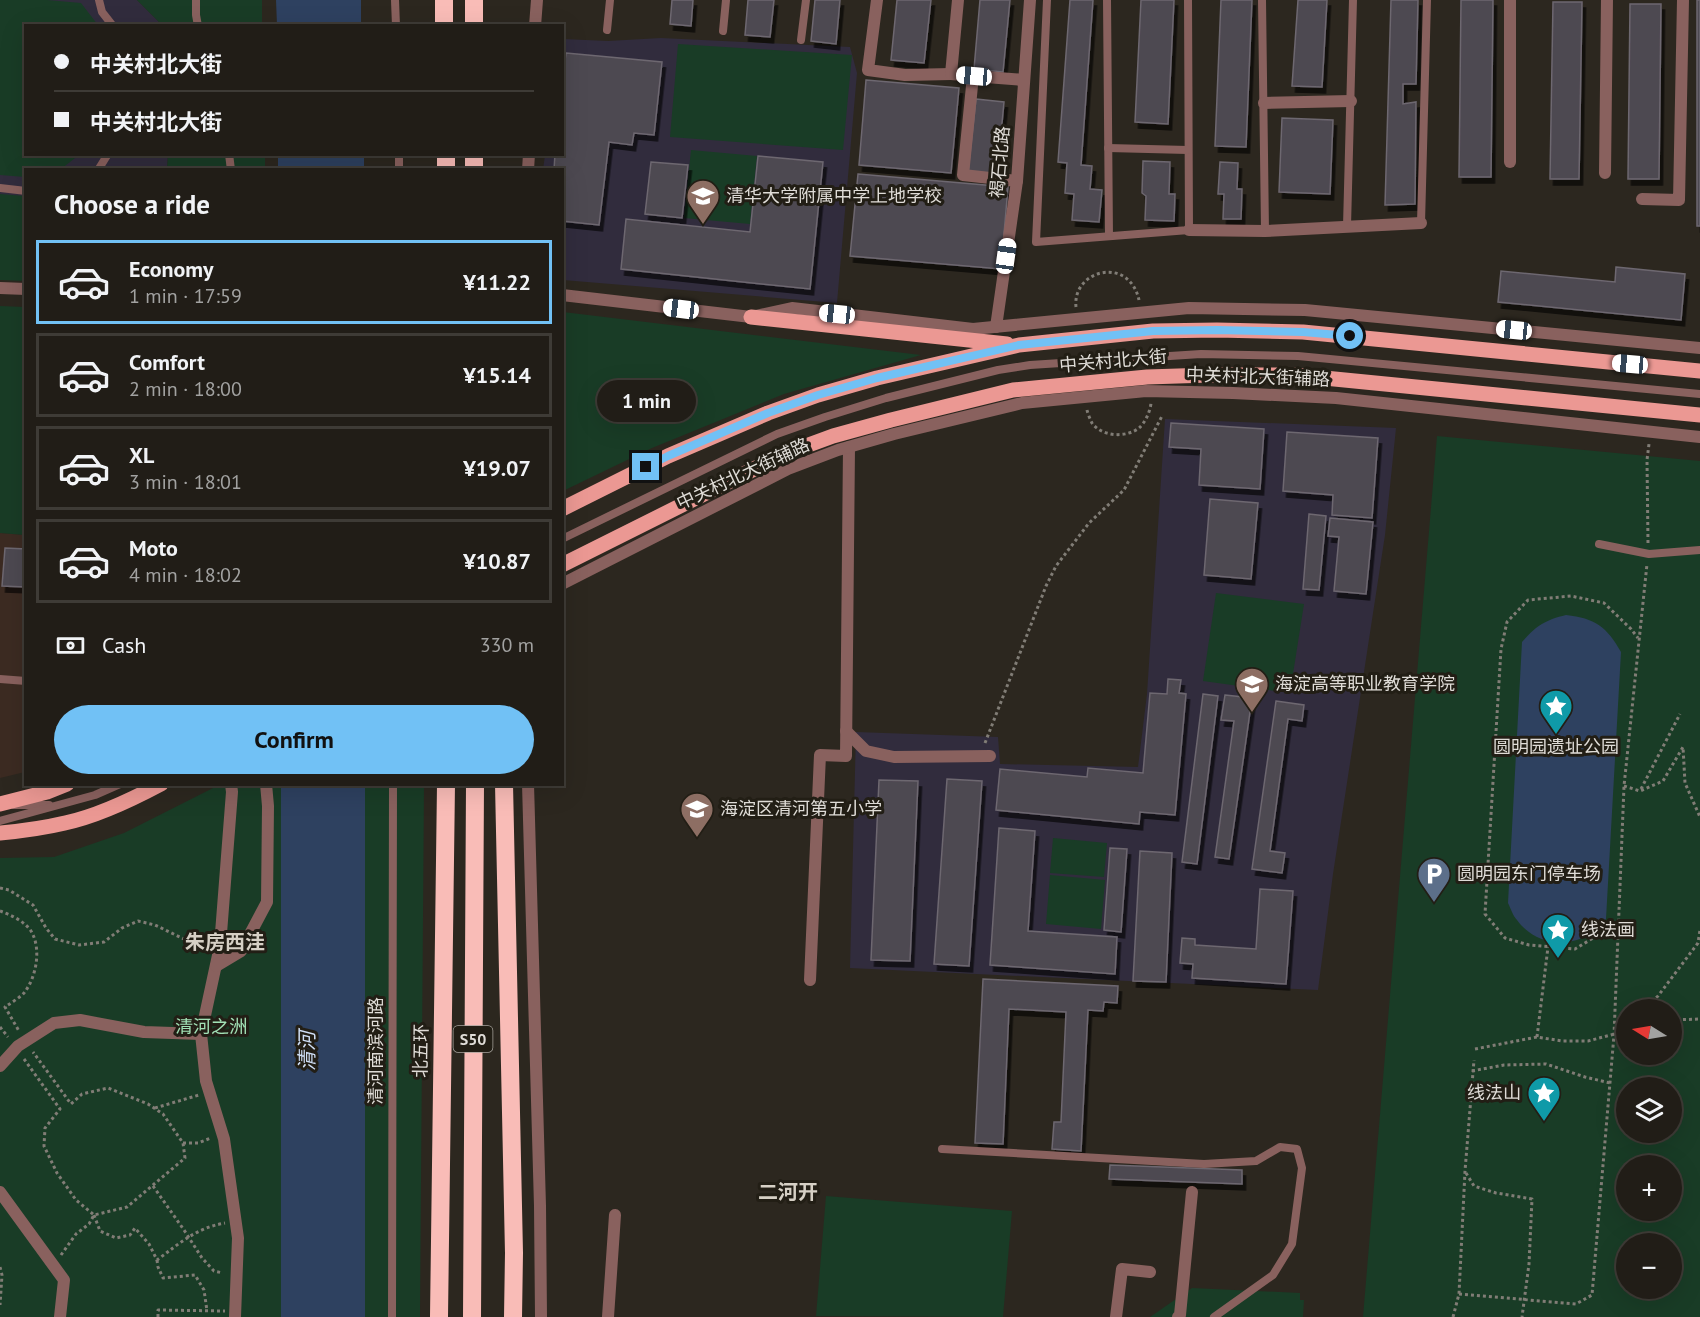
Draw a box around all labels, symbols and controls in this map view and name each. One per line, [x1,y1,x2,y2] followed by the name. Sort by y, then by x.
[90,50,222,78] text: 中关村北大街
[955,65,993,87] car
[90,108,222,136] text: 中关村北大街
[985,125,1014,199] street label: 褐石北路
[685,178,721,225] school or university icon: 清华大学附属中学上地学校
[726,184,942,207] place label: 清华大学附属中学上地学校
[54,187,210,221] text: Choose a ride
[995,237,1017,275] car
[57,255,111,309] icon: car
[129,255,213,283] text: Economy
[463,268,531,296] text: ¥11.22
[129,283,242,309] text: 1 min · 17:59
[662,298,700,320] car
[818,303,856,325] car
[1495,319,1533,341] car
[1336,322,1363,349] route start
[1058,344,1168,377] street label: 中关村北大街
[57,348,111,402] icon: car
[129,348,205,376] text: Comfort
[1611,353,1649,375] car
[463,361,531,389] text: ¥15.14
[1186,362,1330,391] street label: 中关村北大街辅路
[129,376,242,402] text: 2 min · 18:00
[596,380,696,422] callout: 1 min
[622,388,671,414] text: 1 min
[673,433,813,514] street label: 中关村北大街辅路
[57,441,111,495] icon: car
[129,441,154,469] text: XL
[632,453,659,480] route end
[463,454,531,482] text: ¥19.07
[129,469,242,495] text: 3 min · 18:01
[57,534,111,588] icon: car
[129,534,178,562] text: Moto
[463,547,531,575] text: ¥10.87
[129,562,242,588] text: 4 min · 18:02
[54,629,87,662] icon: cash
[102,631,146,659] text: Cash
[480,632,534,658] text: 330 m
[1234,666,1270,713] school or university icon: 海淀高等职业教育学院
[1275,672,1455,695] place label: 海淀高等职业教育学院
[1538,688,1574,735] place icon: 圆明园遗址公园
[54,705,534,774] button: Confirm
[1493,735,1619,758] place label: 圆明园遗址公园
[679,791,715,838] school or university icon: 海淀区清河第五小学
[720,797,882,820] place label: 海淀区清河第五小学
[1416,856,1452,903] parking icon: 圆明园东门停车场
[1457,862,1601,885] place label: 圆明园东门停车场
[1540,912,1576,959] place icon: 线法画
[1581,918,1635,941] place label: 线法画
[185,929,265,955] district label: 朱房西洼
[364,997,387,1105] street label: 清河南滨河路
[1616,999,1682,1065] north arrow
[1616,999,1682,1299] map controls
[175,1015,247,1038] park label: 清河之洲
[409,1024,432,1078] street label: 北五环
[454,1026,492,1052] road number: S50
[294,1027,320,1071] water label: 清河
[1526,1075,1562,1122] place icon: 线法山
[1616,1077,1682,1143] button: layers
[1467,1081,1521,1104] place label: 线法山
[1616,1155,1682,1221] button: +
[758,1179,818,1205] district label: 二河开
[1616,1233,1682,1299] button: −

